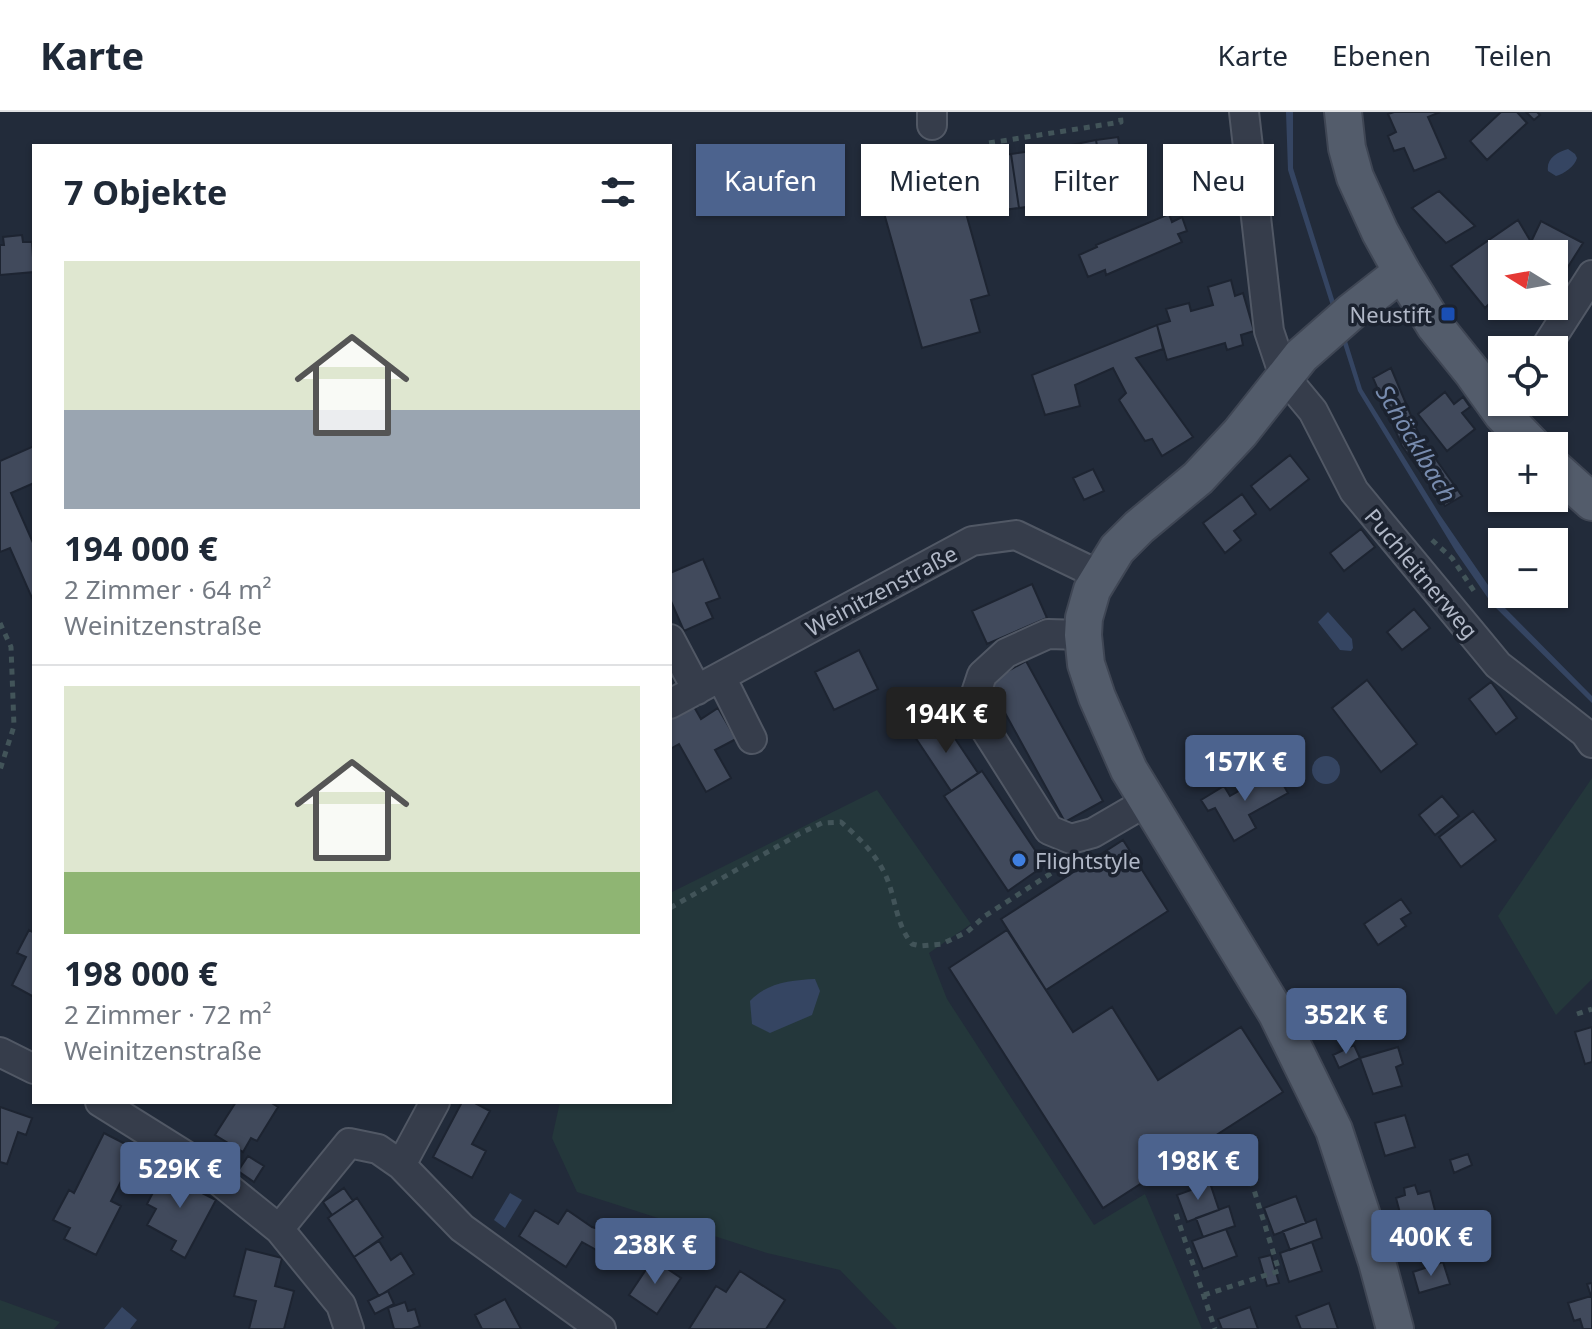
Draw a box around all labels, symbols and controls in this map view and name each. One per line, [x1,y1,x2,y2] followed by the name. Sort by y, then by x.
[40,29,144,81] text: Karte
[1218,36,1288,74] text: Karte
[1332,36,1431,74] text: Ebenen
[1475,36,1552,74] text: Teilen
[696,144,845,216] chip: Kaufen
[861,144,1009,216] chip: Mieten
[1025,144,1147,216] chip: Filter
[1163,144,1274,216] chip: Neu
[64,169,227,215] text: 7 Objekte
[596,170,640,214] icon: filters
[1488,240,1568,320] north arrow
[1488,240,1568,608] map controls
[1350,299,1432,329] place label: Neustift
[1439,305,1457,323] marker: Neustift
[280,313,424,457] icon: home
[1488,336,1568,416] button: locate
[1369,378,1465,508] water label: Schöcklbach
[1488,432,1568,512] button: +
[1359,502,1485,644] street label: Puchleitnerweg
[64,525,218,571] text: 194 000 €
[1488,528,1568,608] button: −
[800,537,962,643] street label: Weinitzenstraße
[64,571,272,607] text: 2 Zimmer · 64 m²
[64,607,262,643] text: Weinitzenstraße
[881,687,1011,755] pin: 194K €
[904,695,988,731] text: 194K €
[1180,735,1310,803] pin: 157K €
[280,738,424,882] icon: home
[1203,743,1287,779] text: 157K €
[1035,845,1141,875] place label: Flightstyle
[1010,851,1028,869] marker: Flightstyle
[64,950,218,996] text: 198 000 €
[1281,988,1411,1056] pin: 352K €
[64,996,272,1032] text: 2 Zimmer · 72 m²
[1304,996,1388,1032] text: 352K €
[64,1032,262,1068] text: Weinitzenstraße
[1133,1134,1263,1202] pin: 198K €
[115,1142,245,1210] pin: 529K €
[1156,1142,1240,1178] text: 198K €
[138,1150,222,1186] text: 529K €
[1366,1210,1496,1278] pin: 400K €
[590,1218,720,1286] pin: 238K €
[1389,1218,1473,1254] text: 400K €
[613,1226,697,1262] text: 238K €

